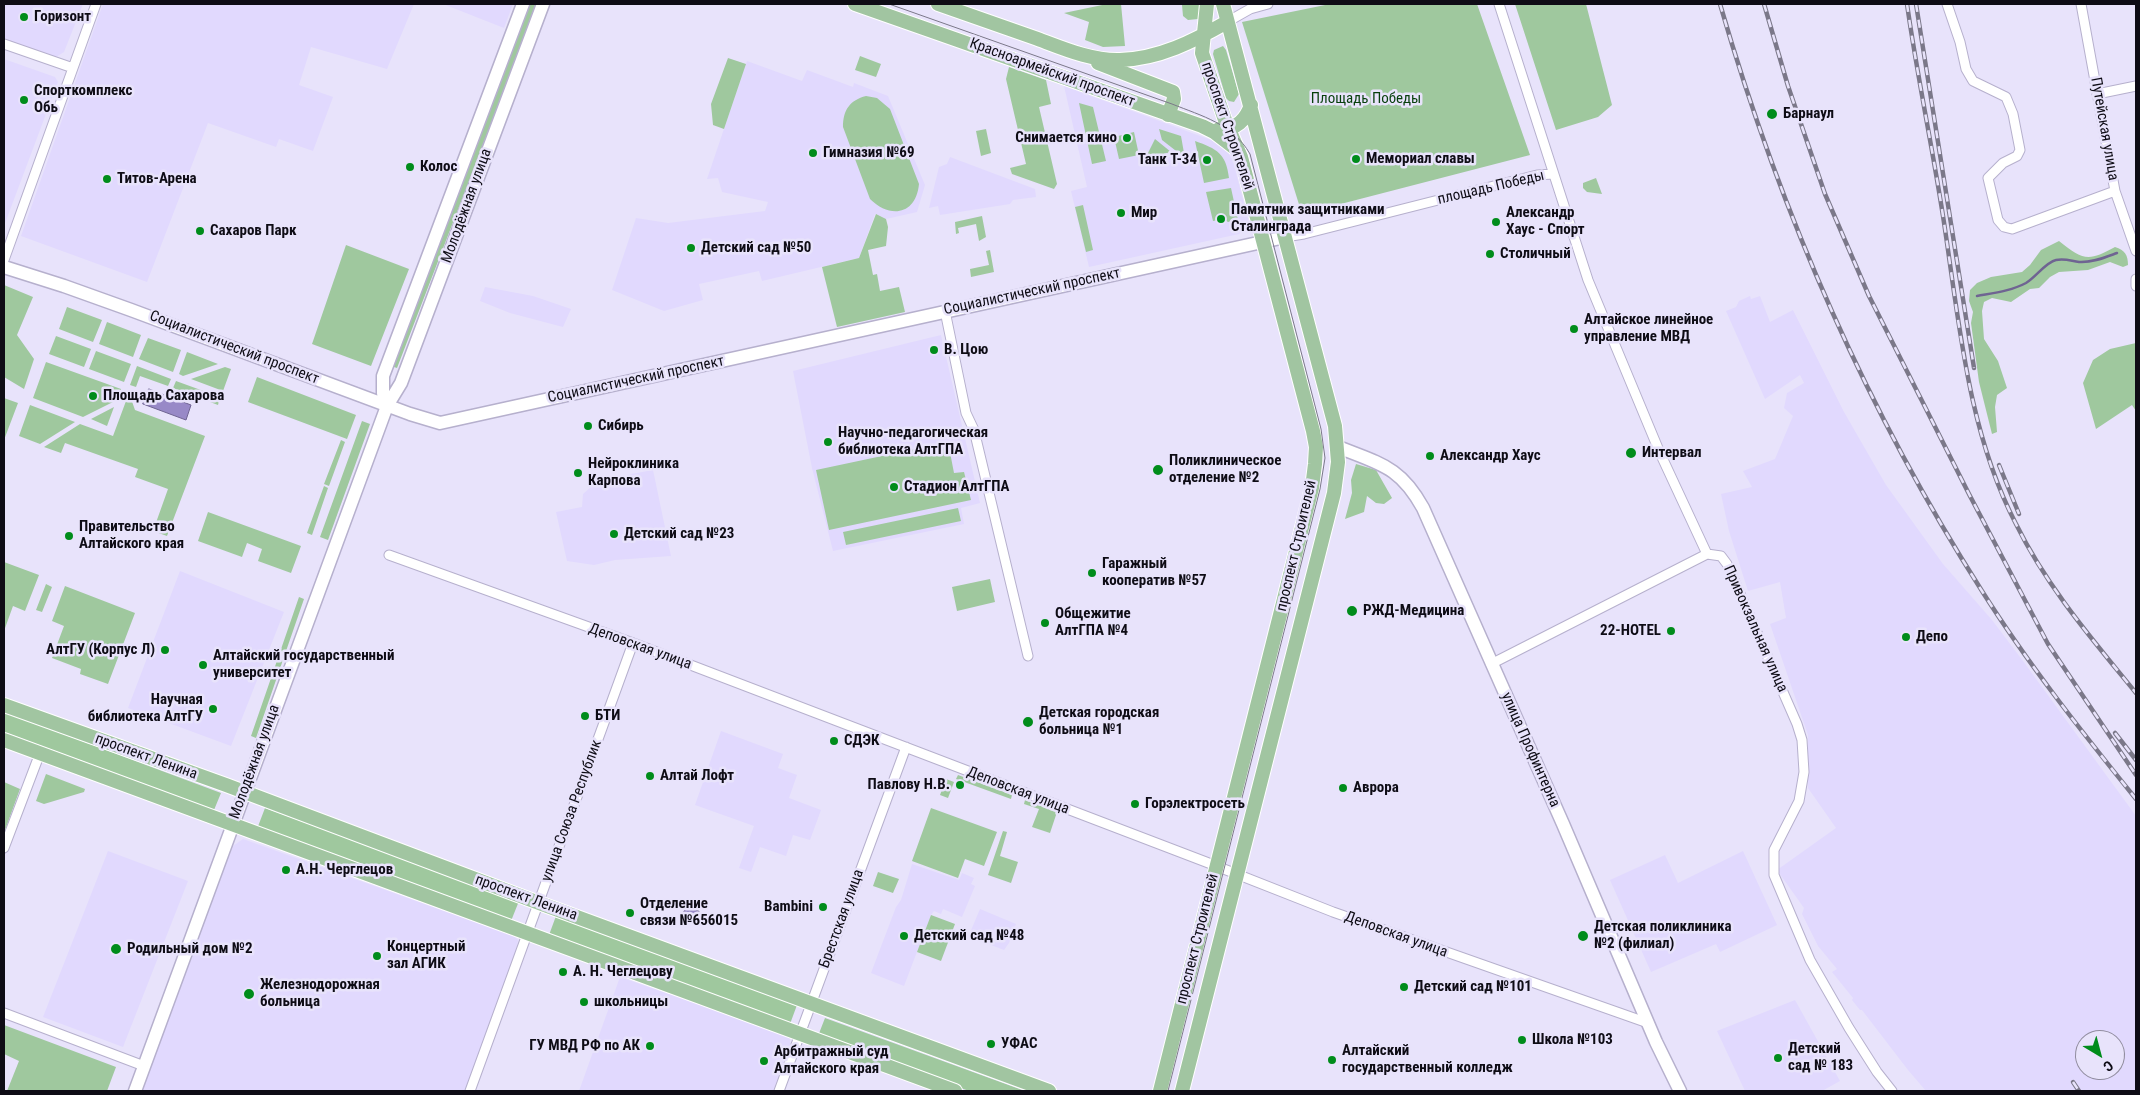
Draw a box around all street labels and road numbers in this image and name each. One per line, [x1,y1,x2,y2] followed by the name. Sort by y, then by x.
[967,35,1137,111] street label: Красноармейский проспект
[1197,60,1257,192] street label: проспект Строителей
[2086,76,2122,182] street label: Путейская улица
[438,146,496,266] street label: Молодёжная улица
[1436,167,1546,209] street label: площадь Победы
[942,265,1122,319] street label: Социалистический проспект
[147,307,321,389] street label: Социалистический проспект
[546,353,726,407] street label: Социалистический проспект
[1273,479,1321,613] street label: проспект Строителей
[1719,563,1791,695] street label: Привокзальная улица
[586,620,694,674] street label: Деповская улица
[1497,690,1563,810] street label: улица Профинтерна
[226,702,284,822] street label: Молодёжная улица
[92,730,200,784] street label: проспект Ленина
[538,738,606,884] street label: улица Союза Республик
[964,763,1072,819] street label: Деповская улица
[816,867,868,971] street label: Брестская улица
[472,871,580,925] street label: проспект Ленина
[1173,872,1223,1006] street label: проспект Строителей
[1342,908,1450,962] street label: Деповская улица

